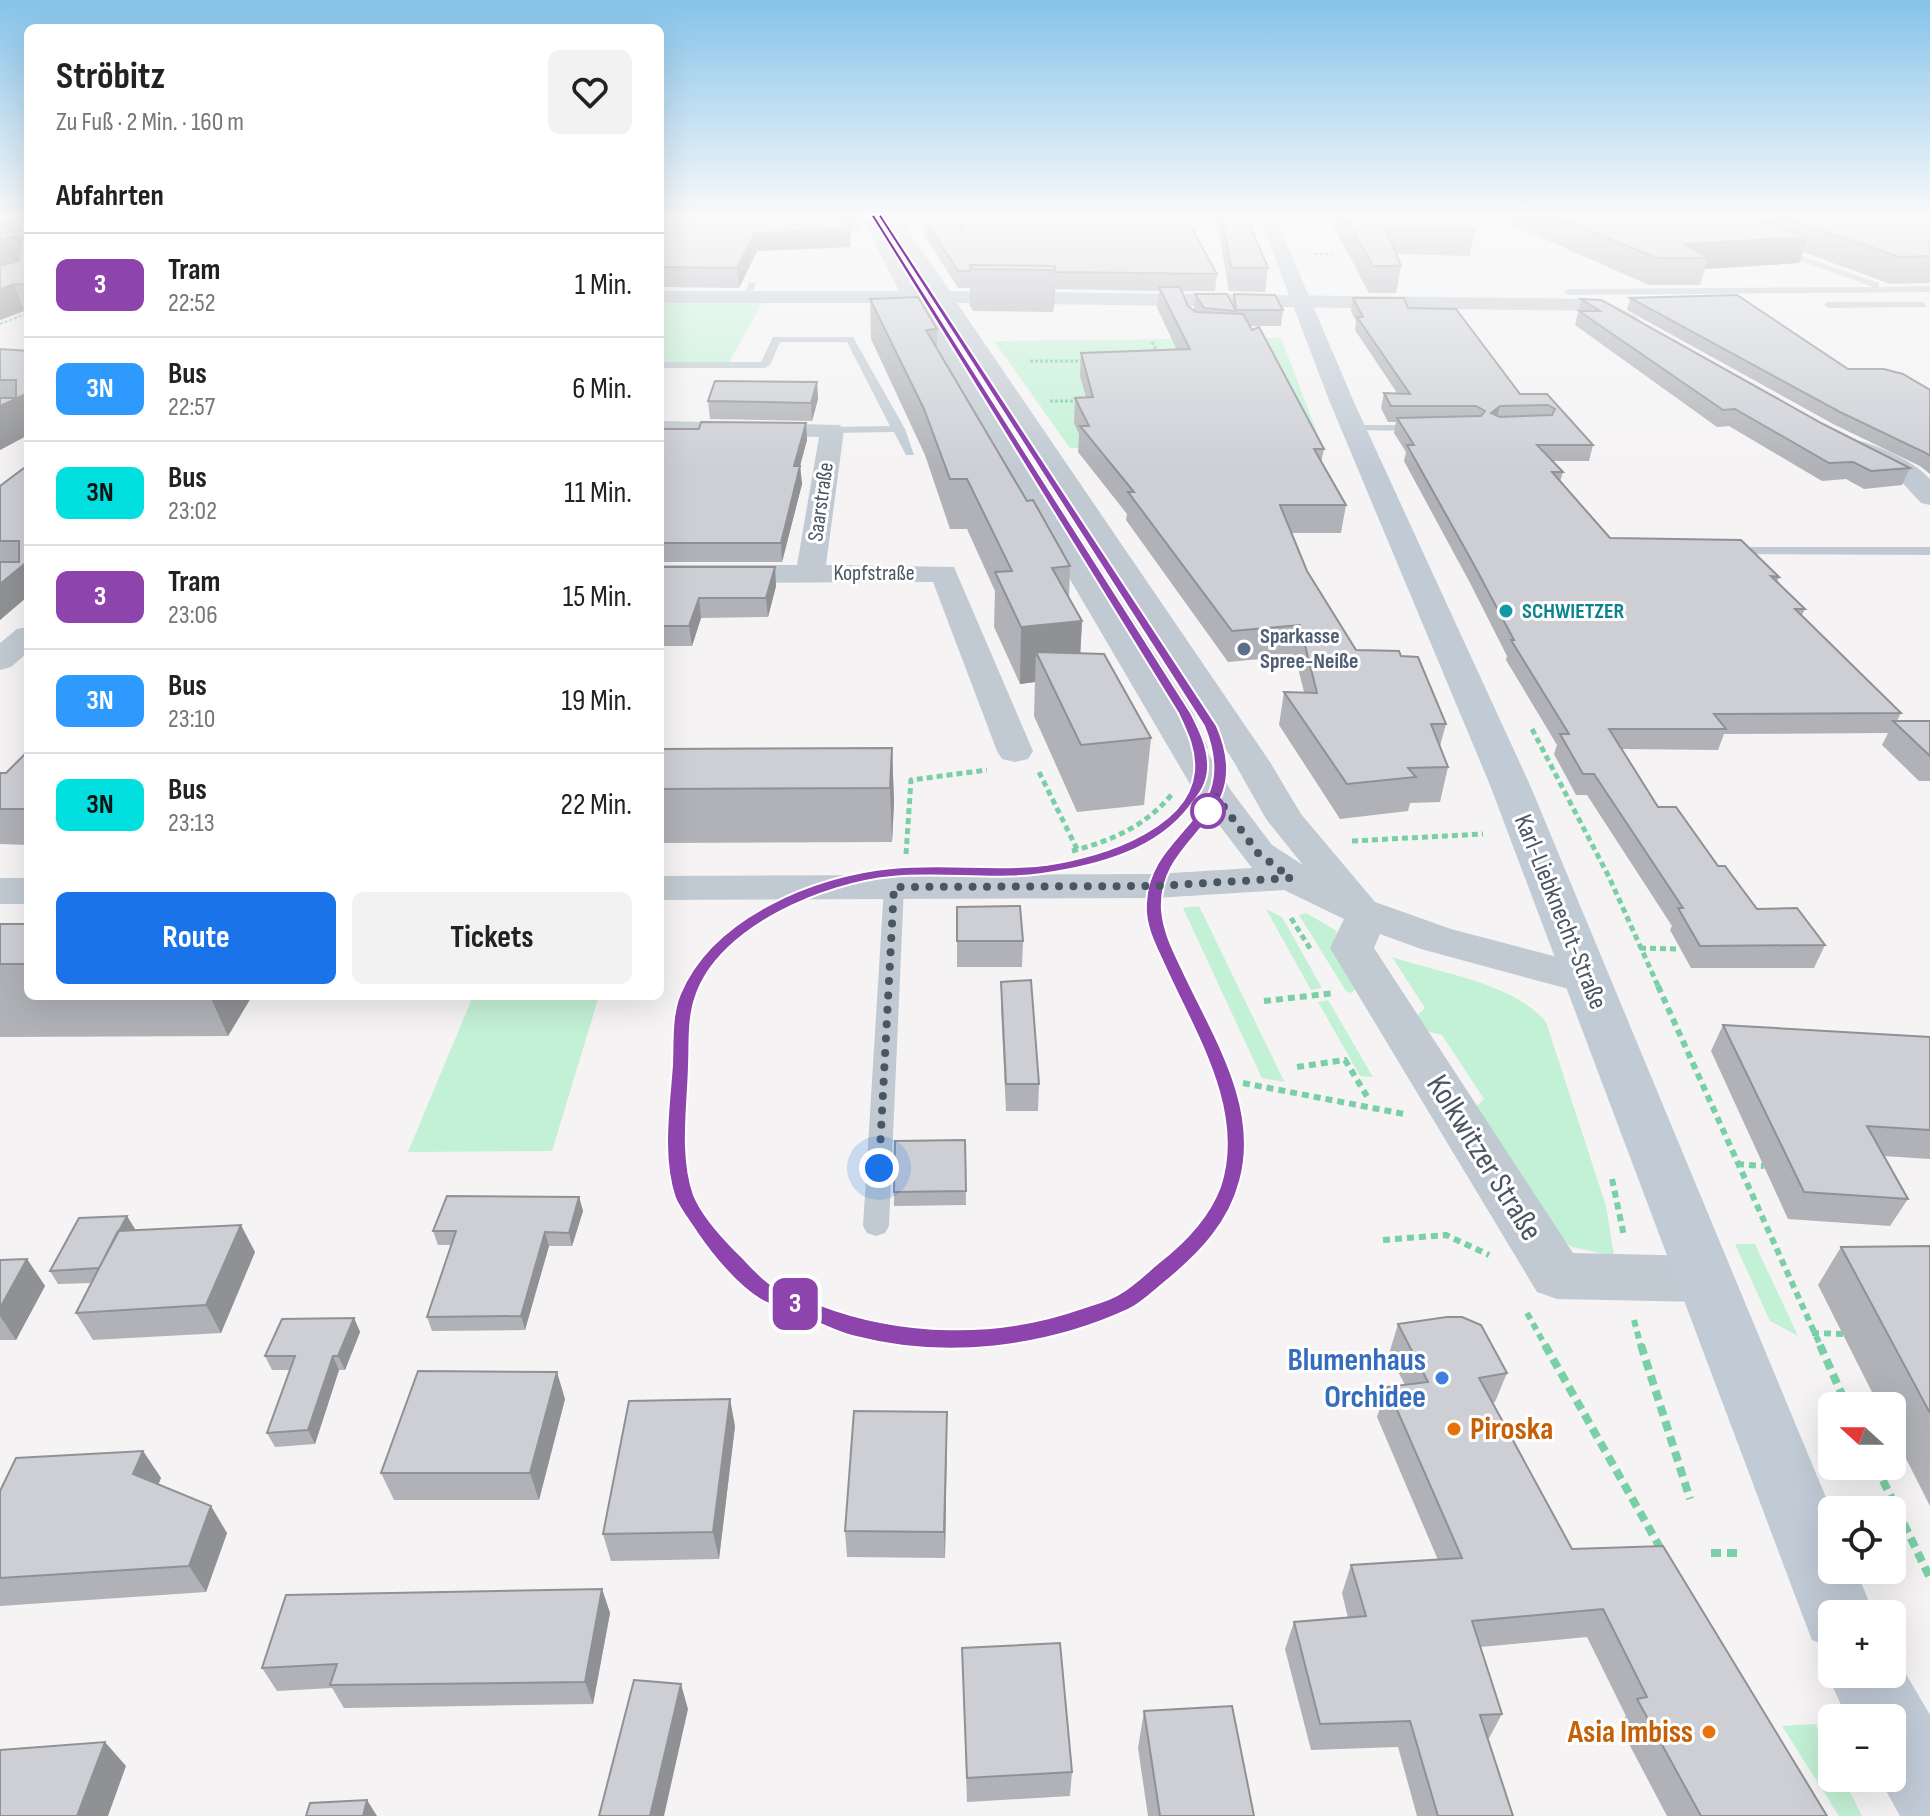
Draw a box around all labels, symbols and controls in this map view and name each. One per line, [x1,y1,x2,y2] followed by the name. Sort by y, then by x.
[548,50,632,134] button: heart
[56,54,165,99] text: Ströbitz
[56,107,244,138] text: Zu Fuß · 2 Min. · 160 m
[56,178,164,214] text: Abfahrten
[168,252,220,288] text: Tram
[575,267,632,303] text: 1 Min.
[94,268,106,301] text: 3
[168,288,216,319] text: 22:52
[168,356,207,392] text: Bus
[572,371,632,407] text: 6 Min.
[86,372,114,405] text: 3N
[168,392,215,423] text: 22:57
[168,460,207,496] text: Bus
[802,461,840,543] street label: Saarstraße
[564,475,632,511] text: 11 Min.
[86,476,114,509] text: 3N
[168,496,217,527] text: 23:02
[833,560,915,587] street label: Kopfstraße
[168,564,220,600] text: Tram
[563,579,632,615] text: 15 Min.
[94,580,106,613] text: 3
[1522,598,1625,625] place label: SCHWIETZER
[168,600,218,631] text: 23:06
[1497,602,1515,620] marker: SCHWIETZER
[1260,623,1358,675] place label: Sparkasse Spree-Neiße
[1235,640,1253,658] marker: Sparkasse Spree-Neiße
[168,668,207,704] text: Bus
[562,683,632,719] text: 19 Min.
[86,684,114,717] text: 3N
[168,704,215,735] text: 23:10
[168,772,207,808] text: Bus
[561,787,632,823] text: 22 Min.
[86,788,114,821] text: 3N
[1191,794,1225,828] unlabelled marker
[168,808,215,839] text: 23:13
[1507,810,1613,1014] street label: Karl-Liebknecht-Straße
[56,892,336,984] button: Route
[352,892,632,984] button: Tickets
[1418,1068,1550,1248] street label: Kolkwitzer Straße
[859,1148,899,1188] your location
[769,1278,821,1330] line badge: 3
[789,1287,801,1320] text: 3
[1288,1341,1426,1417] place label: Blumenhaus Orchidee
[1433,1369,1451,1387] marker: Blumenhaus Orchidee
[1818,1392,1906,1480] north arrow
[1818,1392,1906,1792] map controls
[1470,1410,1553,1449] place label: Piroska
[1445,1420,1463,1438] marker: Piroska
[1818,1496,1906,1584] button: locate
[1818,1600,1906,1688] button: +
[1818,1704,1906,1792] button: −
[1567,1713,1693,1752] place label: Asia Imbiss
[1700,1723,1718,1741] marker: Asia Imbiss

